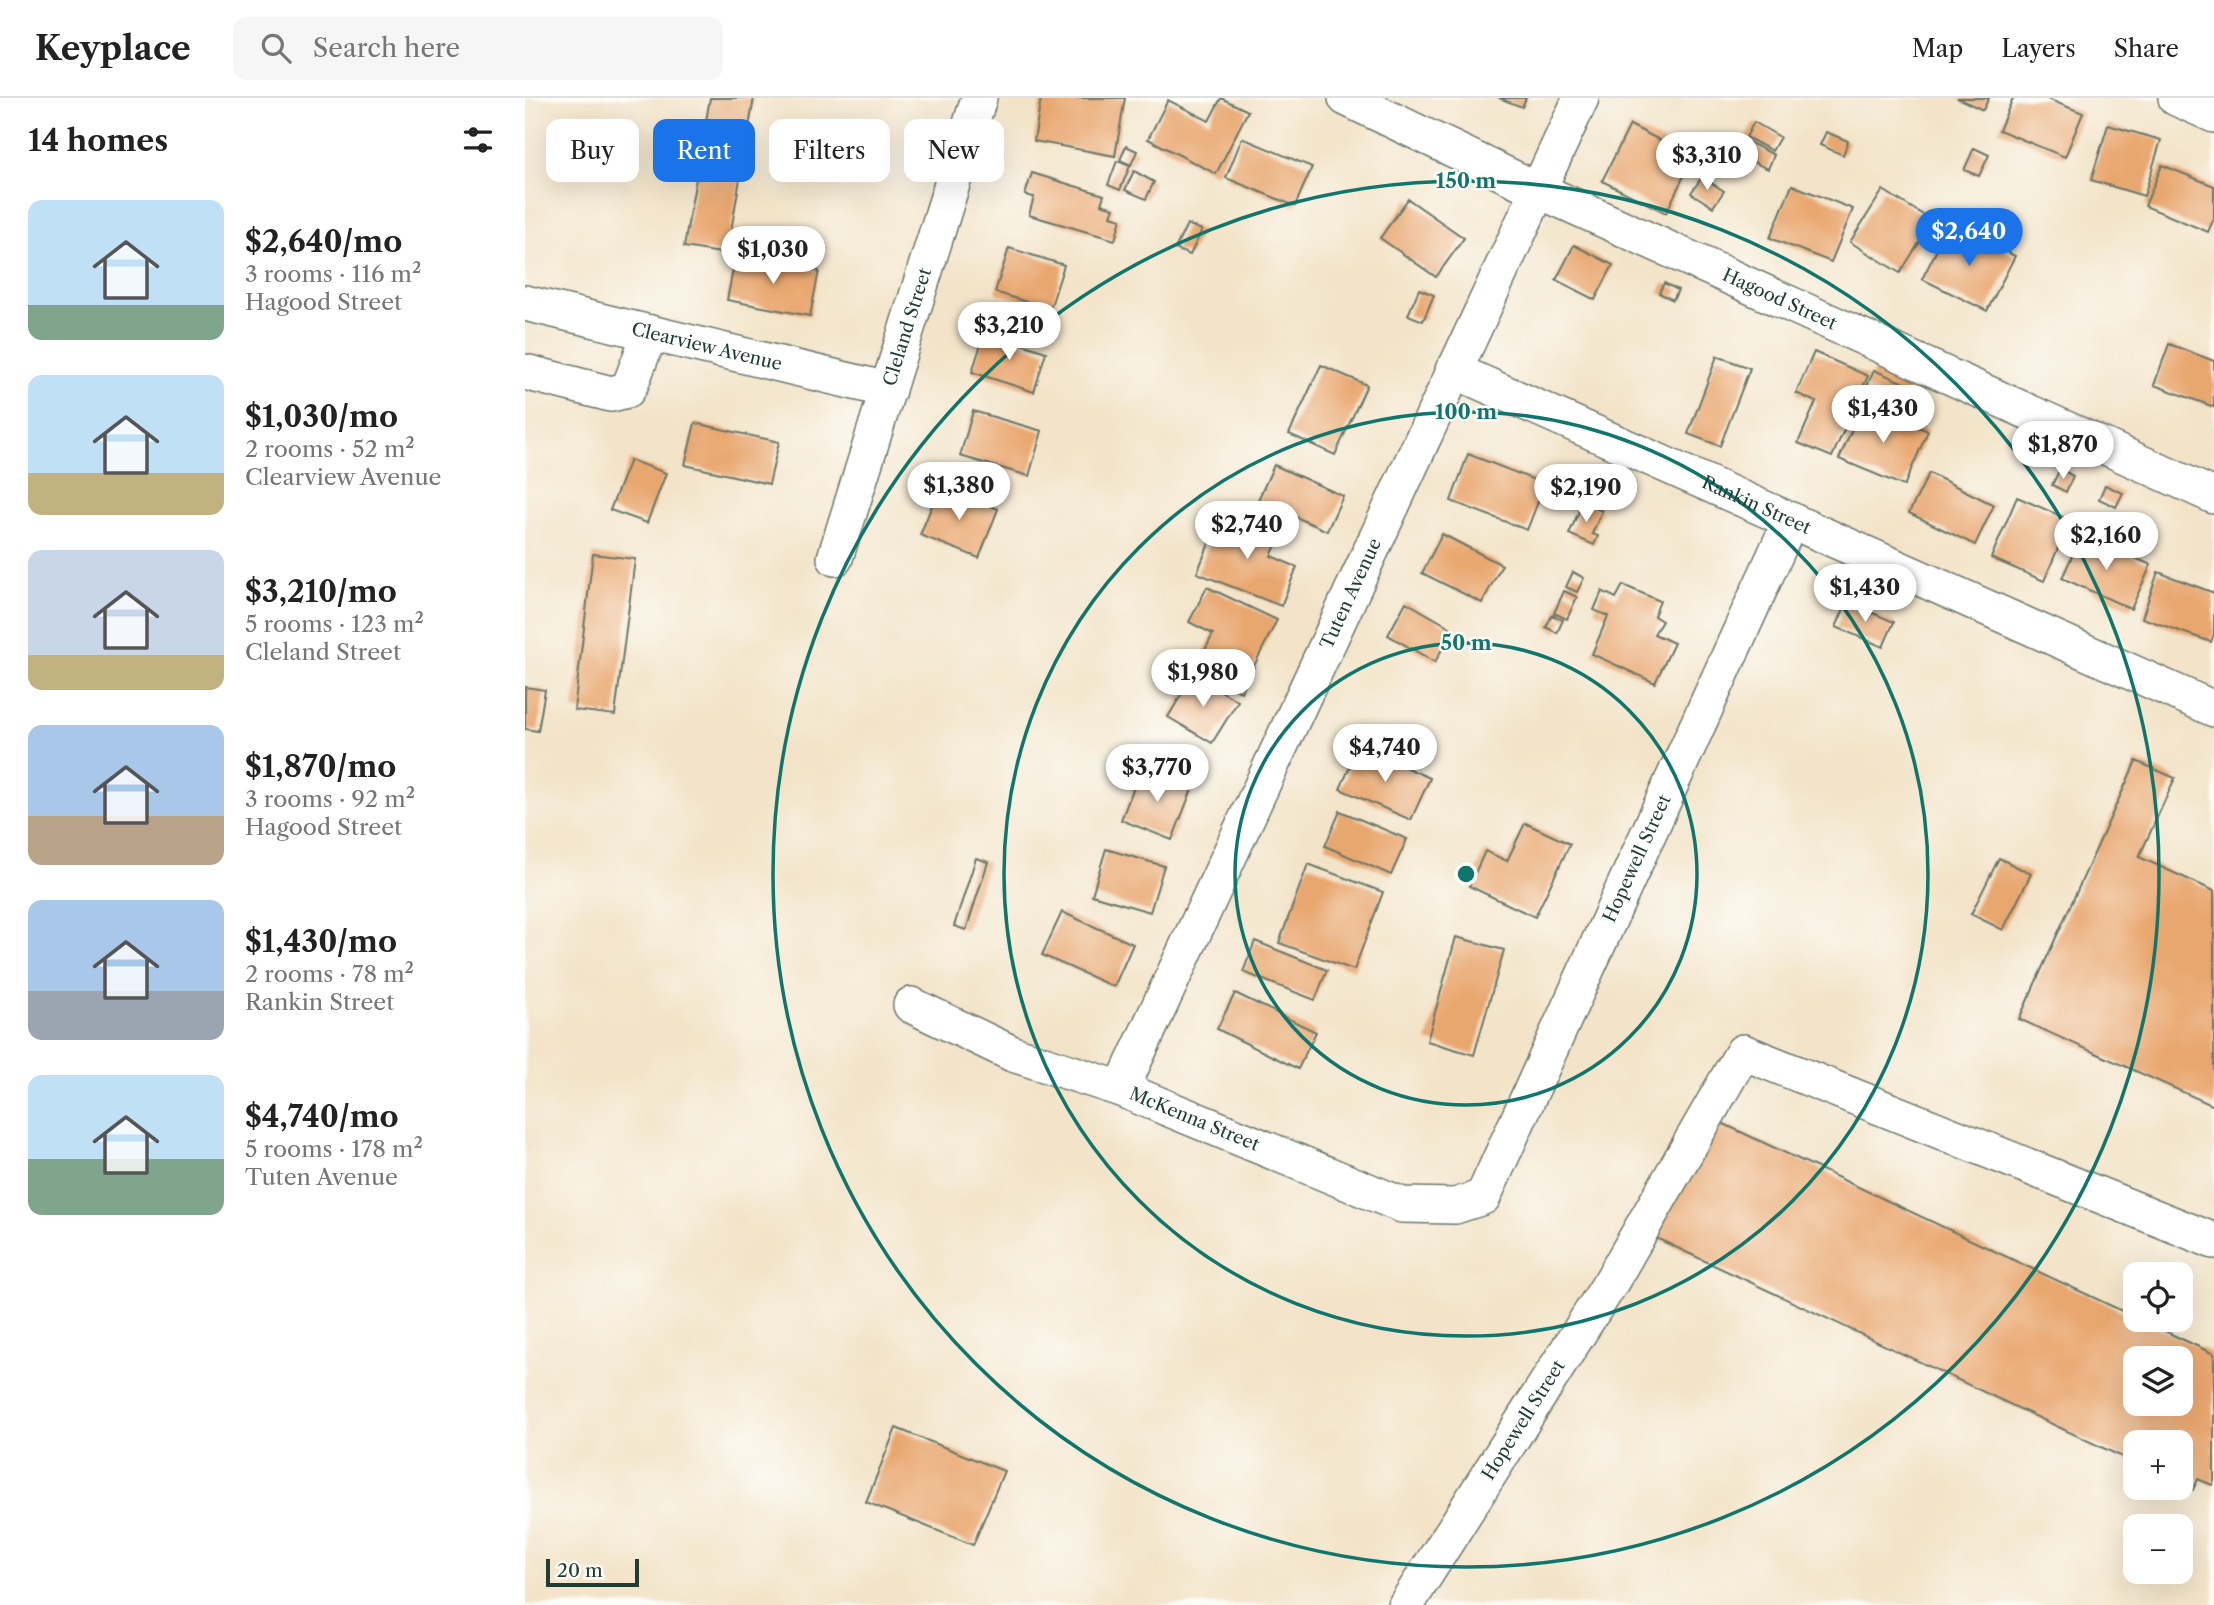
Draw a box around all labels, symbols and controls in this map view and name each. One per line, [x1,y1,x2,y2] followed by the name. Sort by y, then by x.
[233,17,723,80] search box
[35,28,191,69] text: Keyplace
[257,29,295,67] icon: search
[313,32,460,64] text: Search here
[1912,34,1963,63] text: Map
[2001,34,2076,63] text: Layers
[2114,34,2179,63] text: Share
[546,119,639,182] chip: Buy
[653,119,755,182] chip: Rent
[769,119,890,182] chip: Filters
[904,119,1004,182] chip: New
[459,121,497,159] icon: filters
[28,122,168,159] text: 14 homes
[1650,132,1764,192] pin: $3,310
[1672,141,1742,169] text: $3,310
[1436,168,1496,193] text: 150 m
[1912,208,2026,268] pin: $2,640
[1932,217,2006,245] text: $2,640
[245,223,402,260] text: $2,640/mo
[716,226,830,286] pin: $1,030
[84,228,168,312] icon: home
[737,235,809,263] text: $1,030
[245,260,421,288] text: 3 rooms · 116 m²
[1719,264,1841,335] street label: Hagood Street
[879,265,936,389] street label: Cleland Street
[245,288,402,316] text: Hagood Street
[952,302,1066,362] pin: $3,210
[974,311,1044,339] text: $3,210
[629,318,784,375] street label: Clearview Avenue
[1826,386,1940,445] pin: $1,430
[1848,394,1918,422] text: $1,430
[245,398,398,435] text: $1,030/mo
[1435,399,1497,424] text: 100 m
[84,403,168,487] icon: home
[2006,422,2120,481] pin: $1,870
[2028,430,2098,458] text: $1,870
[245,435,415,463] text: 2 rooms · 52 m²
[902,462,1016,522] pin: $1,380
[245,463,441,491] text: Clearview Avenue
[1529,464,1643,524] pin: $2,190
[923,471,995,499] text: $1,380
[1698,471,1815,539] street label: Rankin Street
[1550,473,1622,501] text: $2,190
[1190,502,1304,561] pin: $2,740
[1211,510,1283,538] text: $2,740
[2049,512,2163,572] pin: $2,160
[2070,521,2142,549] text: $2,160
[1316,535,1386,653] street label: Tuten Avenue
[1808,564,1922,624] pin: $1,430
[245,573,397,610] text: $3,210/mo
[1830,573,1900,601] text: $1,430
[84,578,168,662] icon: home
[245,610,424,638] text: 5 rooms · 123 m²
[1440,630,1492,655] text: 50 m
[245,638,401,666] text: Cleland Street
[1146,650,1260,709] pin: $1,980
[1167,658,1239,686] text: $1,980
[1328,724,1442,784] pin: $4,740
[1349,733,1421,761] text: $4,740
[1100,744,1214,804] pin: $3,770
[245,748,396,785] text: $1,870/mo
[84,753,168,837] icon: home
[1122,753,1192,781] text: $3,770
[245,785,415,813] text: 3 rooms · 92 m²
[1598,791,1676,926] street label: Hopewell Street
[245,813,402,841] text: Hagood Street
[1454,862,1478,886] centre of rings
[245,923,397,960] text: $1,430/mo
[84,928,168,1012] icon: home
[245,960,414,988] text: 2 rooms · 78 m²
[245,988,394,1016] text: Rankin Street
[1126,1083,1263,1156] street label: McKenna Street
[245,1098,399,1135] text: $4,740/mo
[84,1103,168,1187] icon: home
[245,1135,423,1163] text: 5 rooms · 178 m²
[245,1163,398,1191] text: Tuten Avenue
[2123,1262,2193,1584] map controls
[2123,1262,2193,1332] button: locate
[2123,1346,2193,1416] button: layers
[1477,1355,1570,1484] street label: Hopewell Street
[2123,1430,2193,1500] button: +
[2123,1514,2193,1584] button: −
[546,1556,639,1588] scale bar
[557,1559,603,1582] text: 20 m

